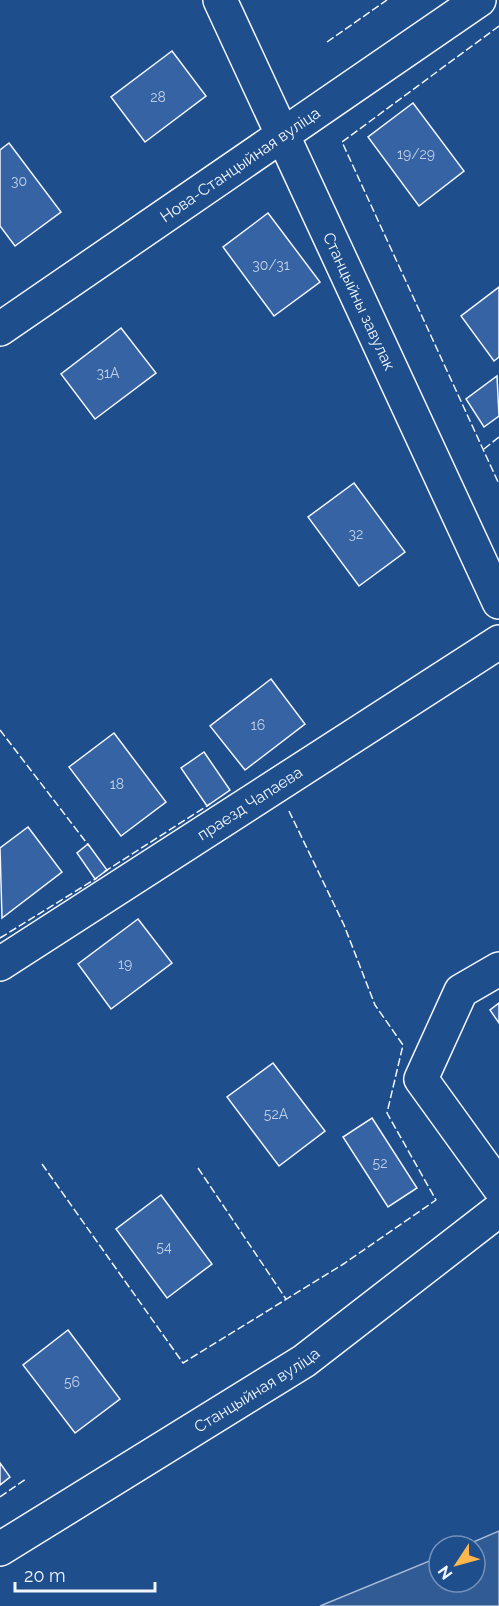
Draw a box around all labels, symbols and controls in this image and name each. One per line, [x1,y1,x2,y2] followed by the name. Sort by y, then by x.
[150,89,166,105] house number: 28
[156,103,324,226] street label: Нова-Станцыйная вуліца
[397,146,435,162] house number: 19/29
[11,173,27,189] house number: 30
[319,229,400,373] street label: Станцыйны завулак
[252,257,290,273] house number: 30/31
[97,365,120,381] house number: 31А
[349,526,363,542] house number: 32
[251,717,265,733] house number: 16
[193,762,306,844] street label: праезд Чапаева
[110,776,124,792] house number: 18
[118,956,132,972] house number: 19
[264,1106,289,1122] house number: 52А
[373,1155,387,1171] house number: 52
[156,1239,172,1255] house number: 54
[190,1343,323,1436] street label: Станцыйная вуліца
[64,1374,80,1390] house number: 56
[427,1534,487,1594] north arrow
[15,1555,154,1593] scale bar
[434,1562,457,1583] text: N
[24,1565,66,1586] text: 20 m

